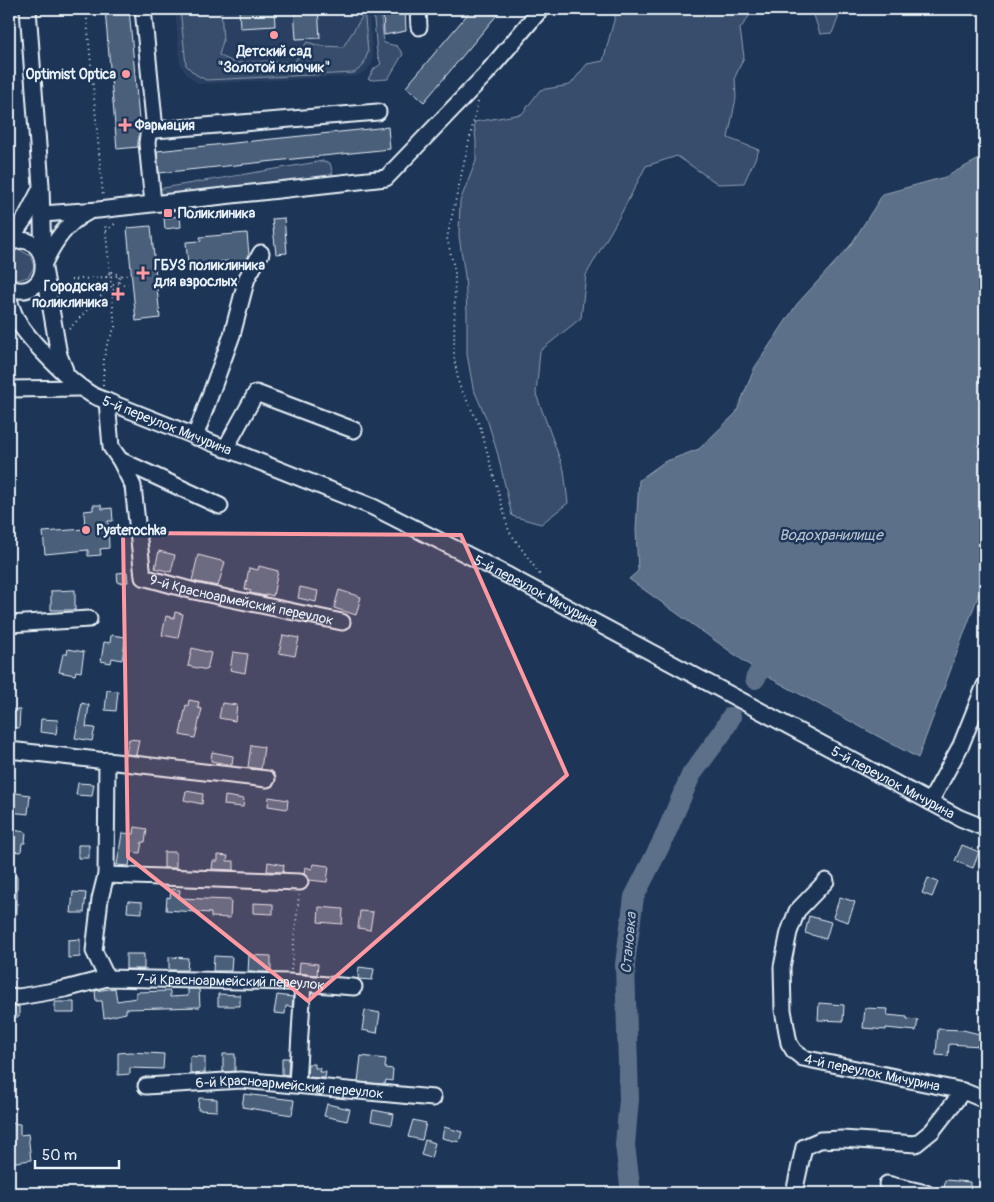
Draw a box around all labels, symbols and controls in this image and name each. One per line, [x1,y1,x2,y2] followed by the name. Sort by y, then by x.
[268,29,280,41] marker: Детский сад "Золотой ключик"
[218,43,330,76] place label: Детский сад "Золотой ключик"
[26,66,116,83] place label: Optimist Optica
[120,68,132,80] marker: Optimist Optica
[134,117,195,134] place label: Фармация
[119,119,131,131] marker: Фармация
[178,205,256,222] place label: Поликлиника
[162,207,174,219] marker: Поликлиника
[153,257,265,290] place label: ГБУЗ поликлиника для взрослых
[136,266,150,280] marker: ГБУЗ поликлиника для взрослых
[32,278,108,311] place label: Городская поликлиника
[112,288,124,300] marker: Городская поликлиника
[100,392,234,458] street label: 5-й переулок Мичурина
[96,522,167,539] place label: Pyaterochka
[80,524,92,536] marker: Pyaterochka
[779,526,884,545] water label: Водохранилище
[471,551,601,631] street label: 5-й переулок Мичурина
[148,571,335,629] street label: 9-й Красноармейский переулок
[828,742,958,822] street label: 5-й переулок Мичурина
[617,911,641,974] water label: Становка
[137,970,325,993] street label: 7-й Красноармейский переулок
[803,1050,942,1095] street label: 4-й переулок Мичурина
[195,1071,384,1102] street label: 6-й Красноармейский переулок
[35,1137,119,1169] scale bar
[42,1146,77,1165] text: 50 m

